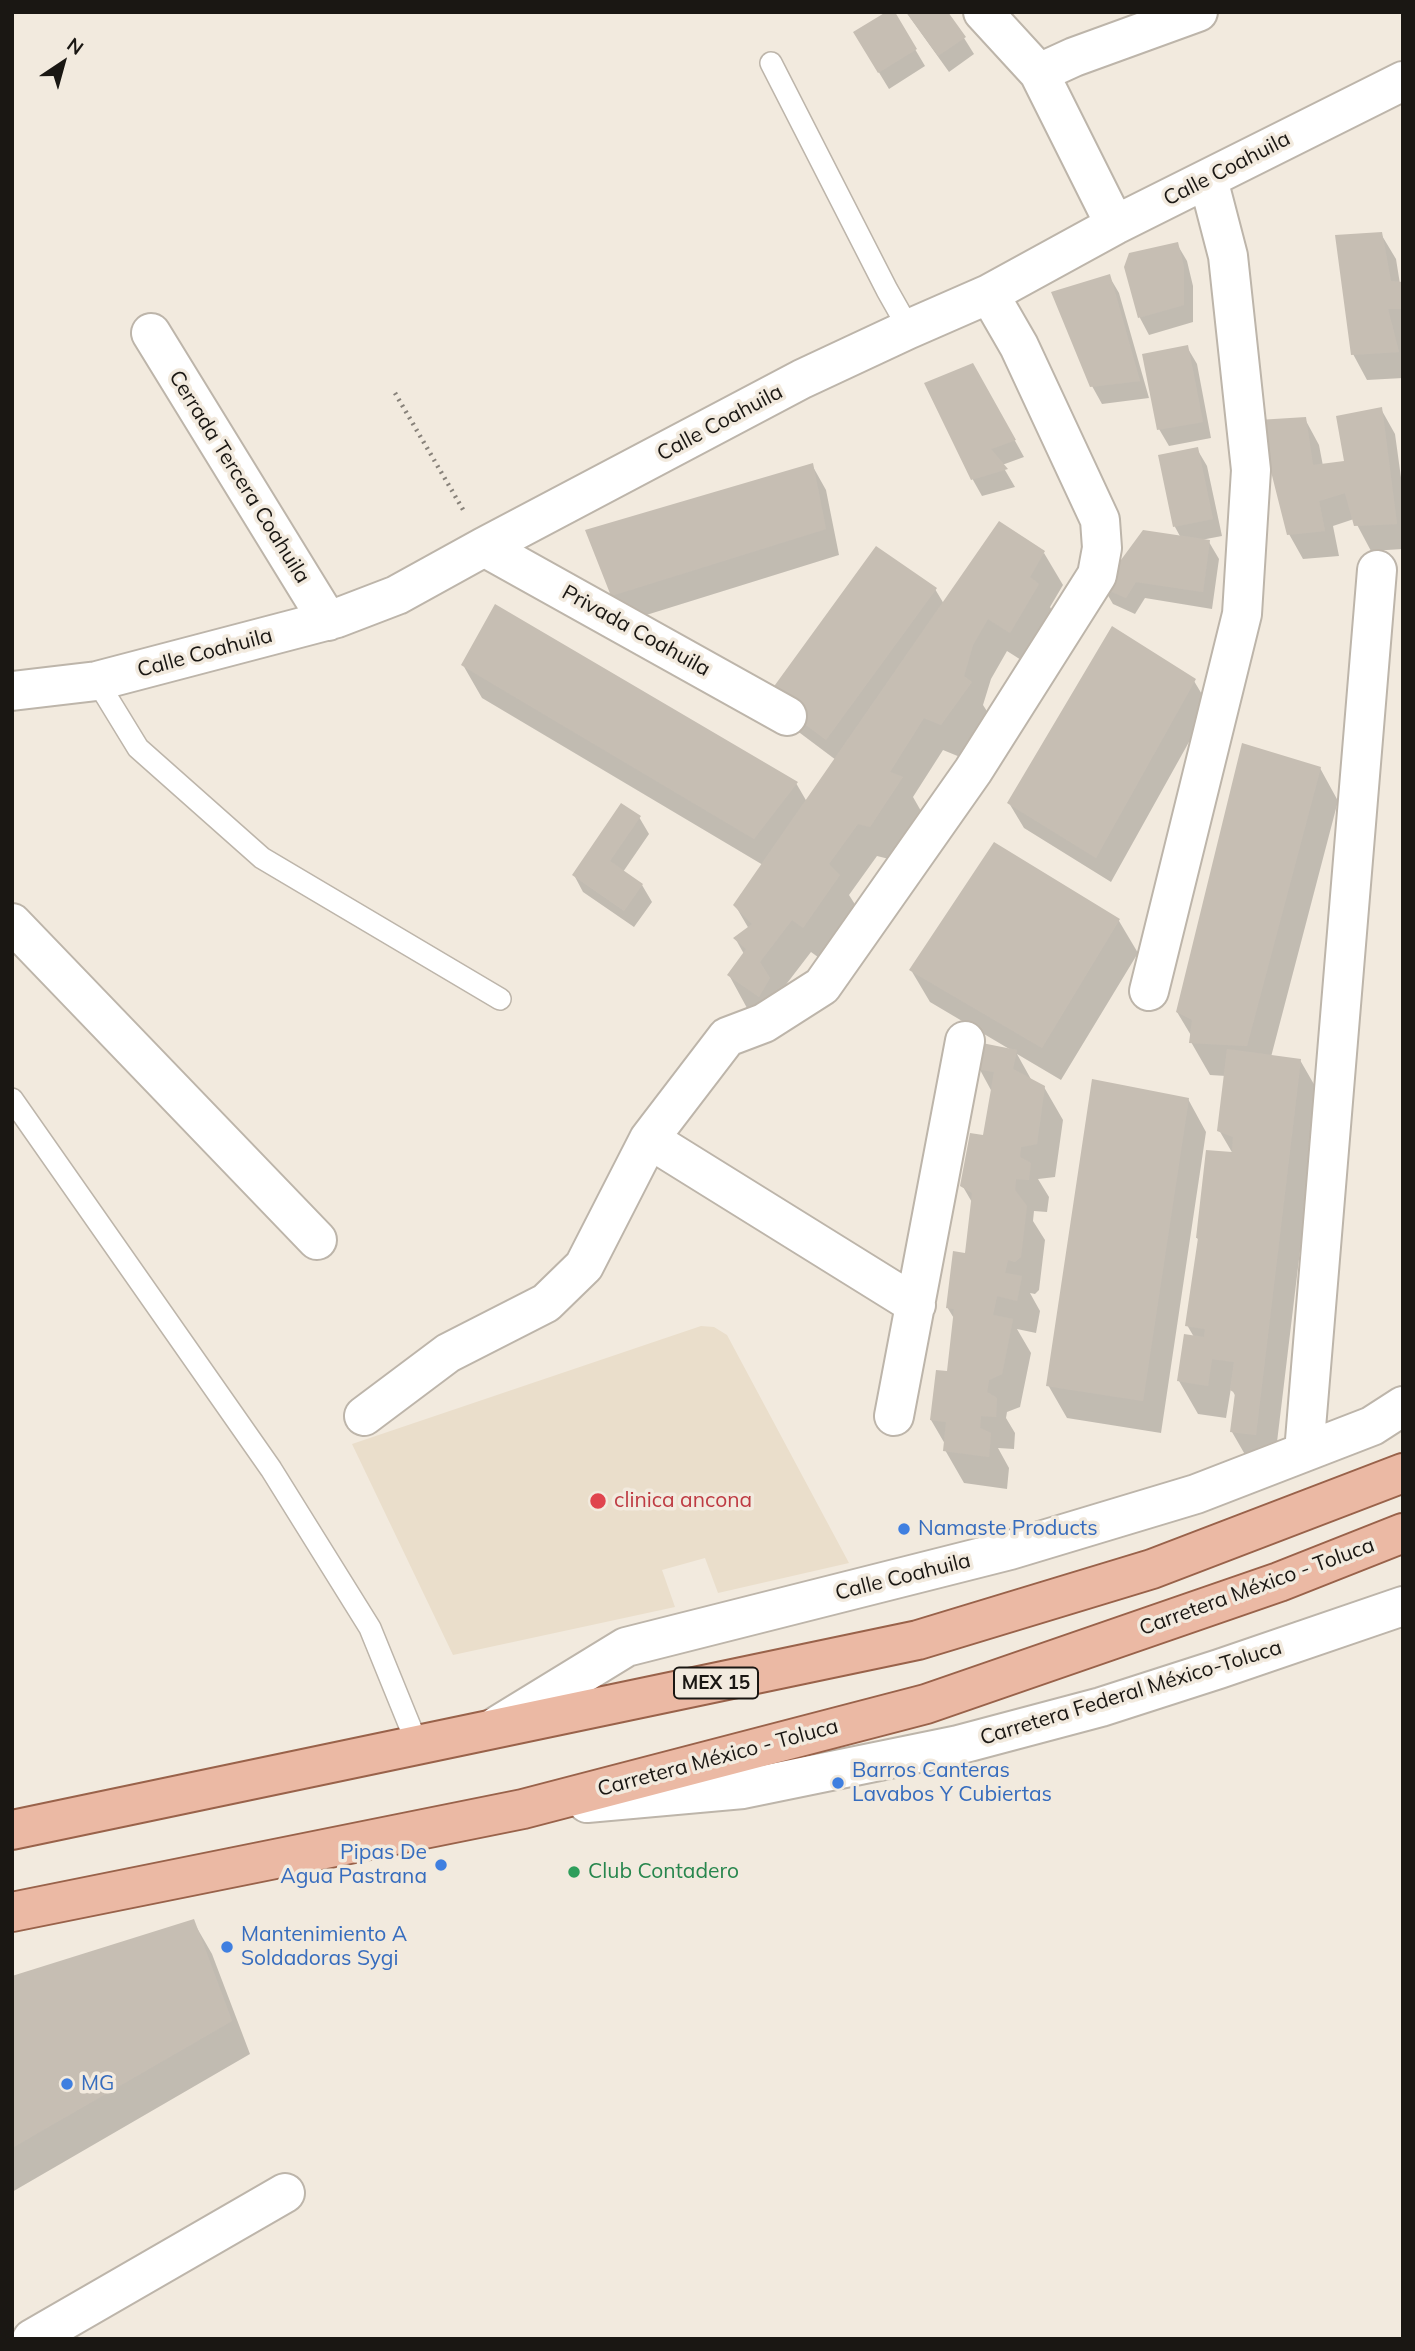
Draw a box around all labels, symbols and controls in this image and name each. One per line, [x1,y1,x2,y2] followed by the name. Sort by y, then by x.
[28,28,98,98] north arrow
[62,32,88,60] text: N
[1159,126,1295,212] street label: Calle Coahuila
[163,366,315,588] street label: Cerrada Tercera Coahuila
[653,379,787,467] street label: Calle Coahuila
[557,580,715,682] street label: Privada Coahuila
[135,623,275,683] street label: Calle Coahuila
[614,1488,752,1514] place label: clinica ancona
[588,1491,608,1511] marker: clinica ancona
[918,1516,1098,1542] place label: Namaste Products
[896,1521,912,1537] marker: Namaste Products
[1136,1533,1378,1641] street label: Carretera México - Toluca
[833,1548,973,1606] street label: Calle Coahuila
[977,1635,1285,1751] street label: Carretera Federal México-Toluca
[674,1667,758,1698] road number: MEX 15
[595,1714,841,1802] street label: Carretera México - Toluca
[852,1758,1052,1808] place label: Barros Canteras Lavabos Y Cubiertas
[830,1775,846,1791] marker: Barros Canteras Lavabos Y Cubiertas
[280,1840,427,1890] place label: Pipas De Agua Pastrana
[433,1857,449,1873] marker: Pipas De Agua Pastrana
[588,1859,739,1885] place label: Club Contadero
[566,1864,582,1880] marker: Club Contadero
[241,1922,407,1972] place label: Mantenimiento A Soldadoras Sygi
[219,1939,235,1955] marker: Mantenimiento A Soldadoras Sygi
[81,2071,114,2097] place label: MG
[59,2076,75,2092] marker: MG

